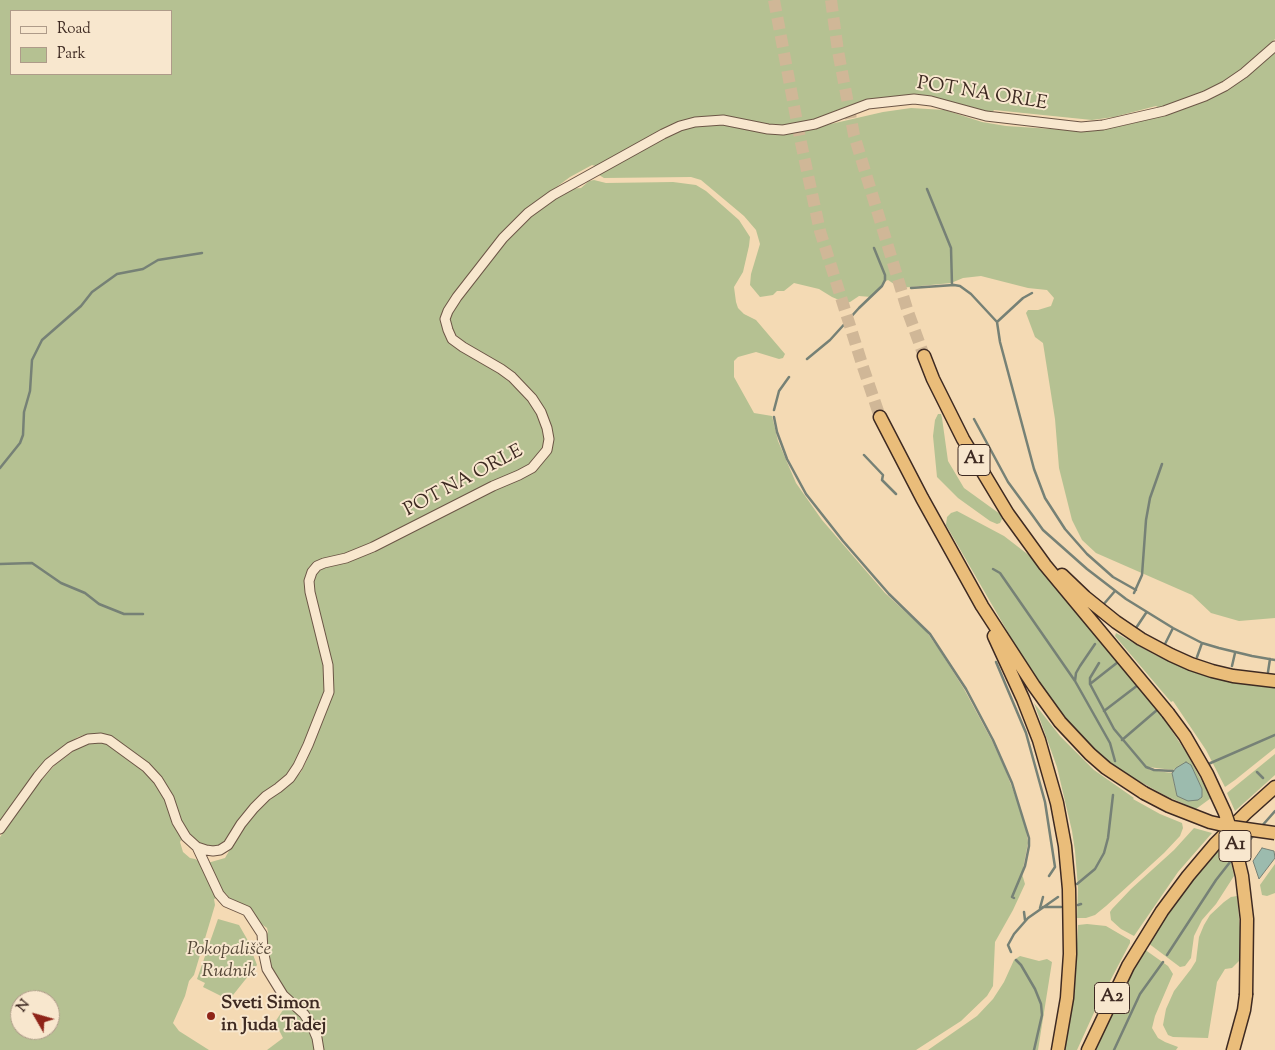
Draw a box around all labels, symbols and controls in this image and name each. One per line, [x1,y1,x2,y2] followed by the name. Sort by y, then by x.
[10,10,172,75] legend
[57,19,91,40] text: Road
[57,44,86,65] text: Park
[915,73,1049,117] street label: POT NA ORLE
[401,441,527,523] street label: POT NA ORLE
[958,444,990,476] road number: A1
[1219,830,1251,861] road number: A1
[187,940,271,984] park label: Pokopališče Rudnik
[1094,982,1130,1014] road number: A2
[10,990,60,1040] north arrow
[221,994,326,1038] place label: Sveti Simon in Juda Tadej
[13,996,35,1017] text: N
[205,1010,217,1022] marker: Sveti Simon in Juda Tadej

